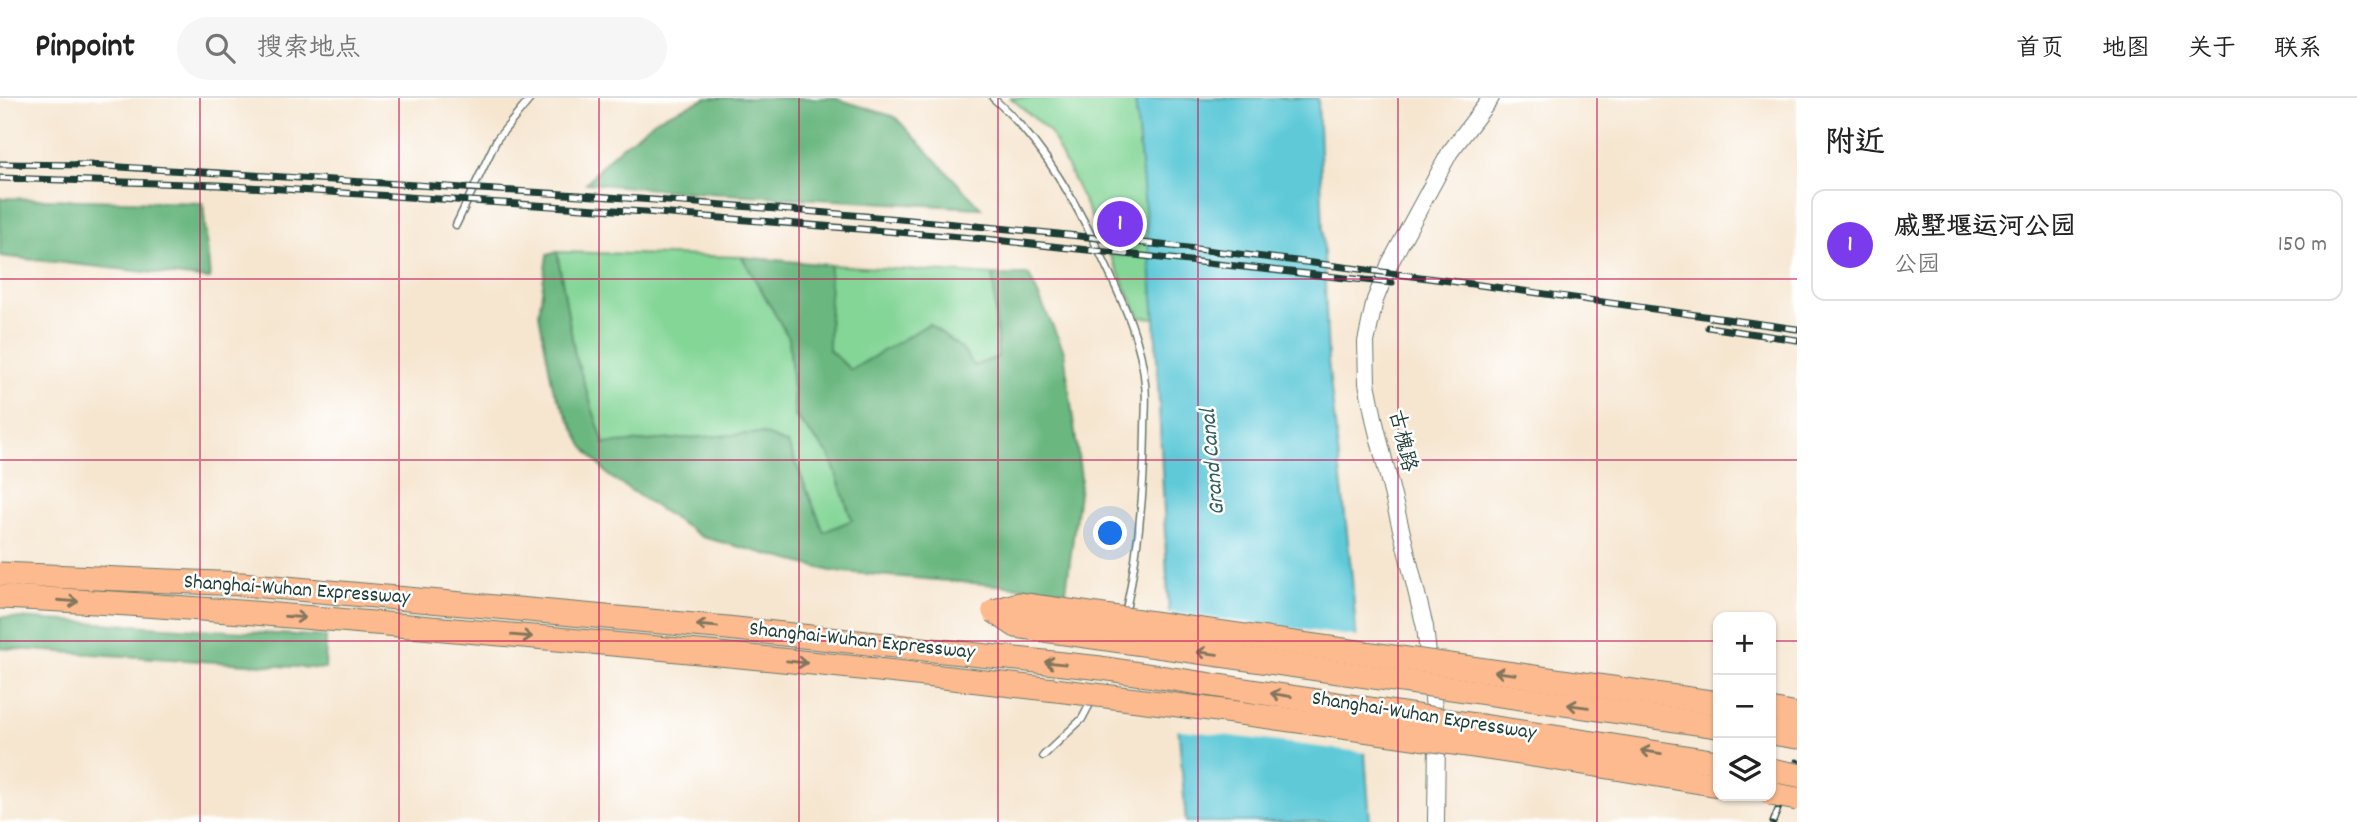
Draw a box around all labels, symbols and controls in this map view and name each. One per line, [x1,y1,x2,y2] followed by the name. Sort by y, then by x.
[177,17,667,80] search box
[35,25,135,72] text: Pinpoint
[201,29,239,67] icon: search
[257,31,361,68] text: 搜索地点
[2016,33,2064,67] text: 首页
[2102,33,2150,67] text: 地图
[2188,33,2236,67] text: 关于
[2274,33,2322,67] text: 联系
[1825,124,1885,167] text: 附近
[1097,198,1143,250] pin: 1
[1894,210,2076,247] text: 戚墅堰运河公园
[1847,229,1853,262] text: 1
[2278,229,2327,262] text: 150 m
[1894,250,1940,283] text: 公园
[1193,406,1235,517] water label: Grand Canal
[1379,407,1423,475] street label: 古槐路
[1093,516,1127,550] your location
[183,568,412,614] street label: Shanghai-Wuhan Expressway
[56,595,79,608] one-way arrow
[283,611,306,624] one-way arrow
[1713,612,1776,801] map controls
[1713,612,1776,675] button: +
[748,615,977,669] street label: Shanghai-Wuhan Expressway
[697,619,719,632] one-way arrow
[510,630,533,643] one-way arrow
[1196,646,1219,659] one-way arrow
[785,655,808,668] one-way arrow
[1045,657,1067,670] one-way arrow
[1494,666,1517,679] one-way arrow
[1713,675,1776,738] button: −
[1310,684,1539,750] street label: Shanghai-Wuhan Expressway
[1270,689,1292,702] one-way arrow
[1567,699,1590,712] one-way arrow
[1713,738,1776,801] button: layers
[1640,745,1663,758] one-way arrow

